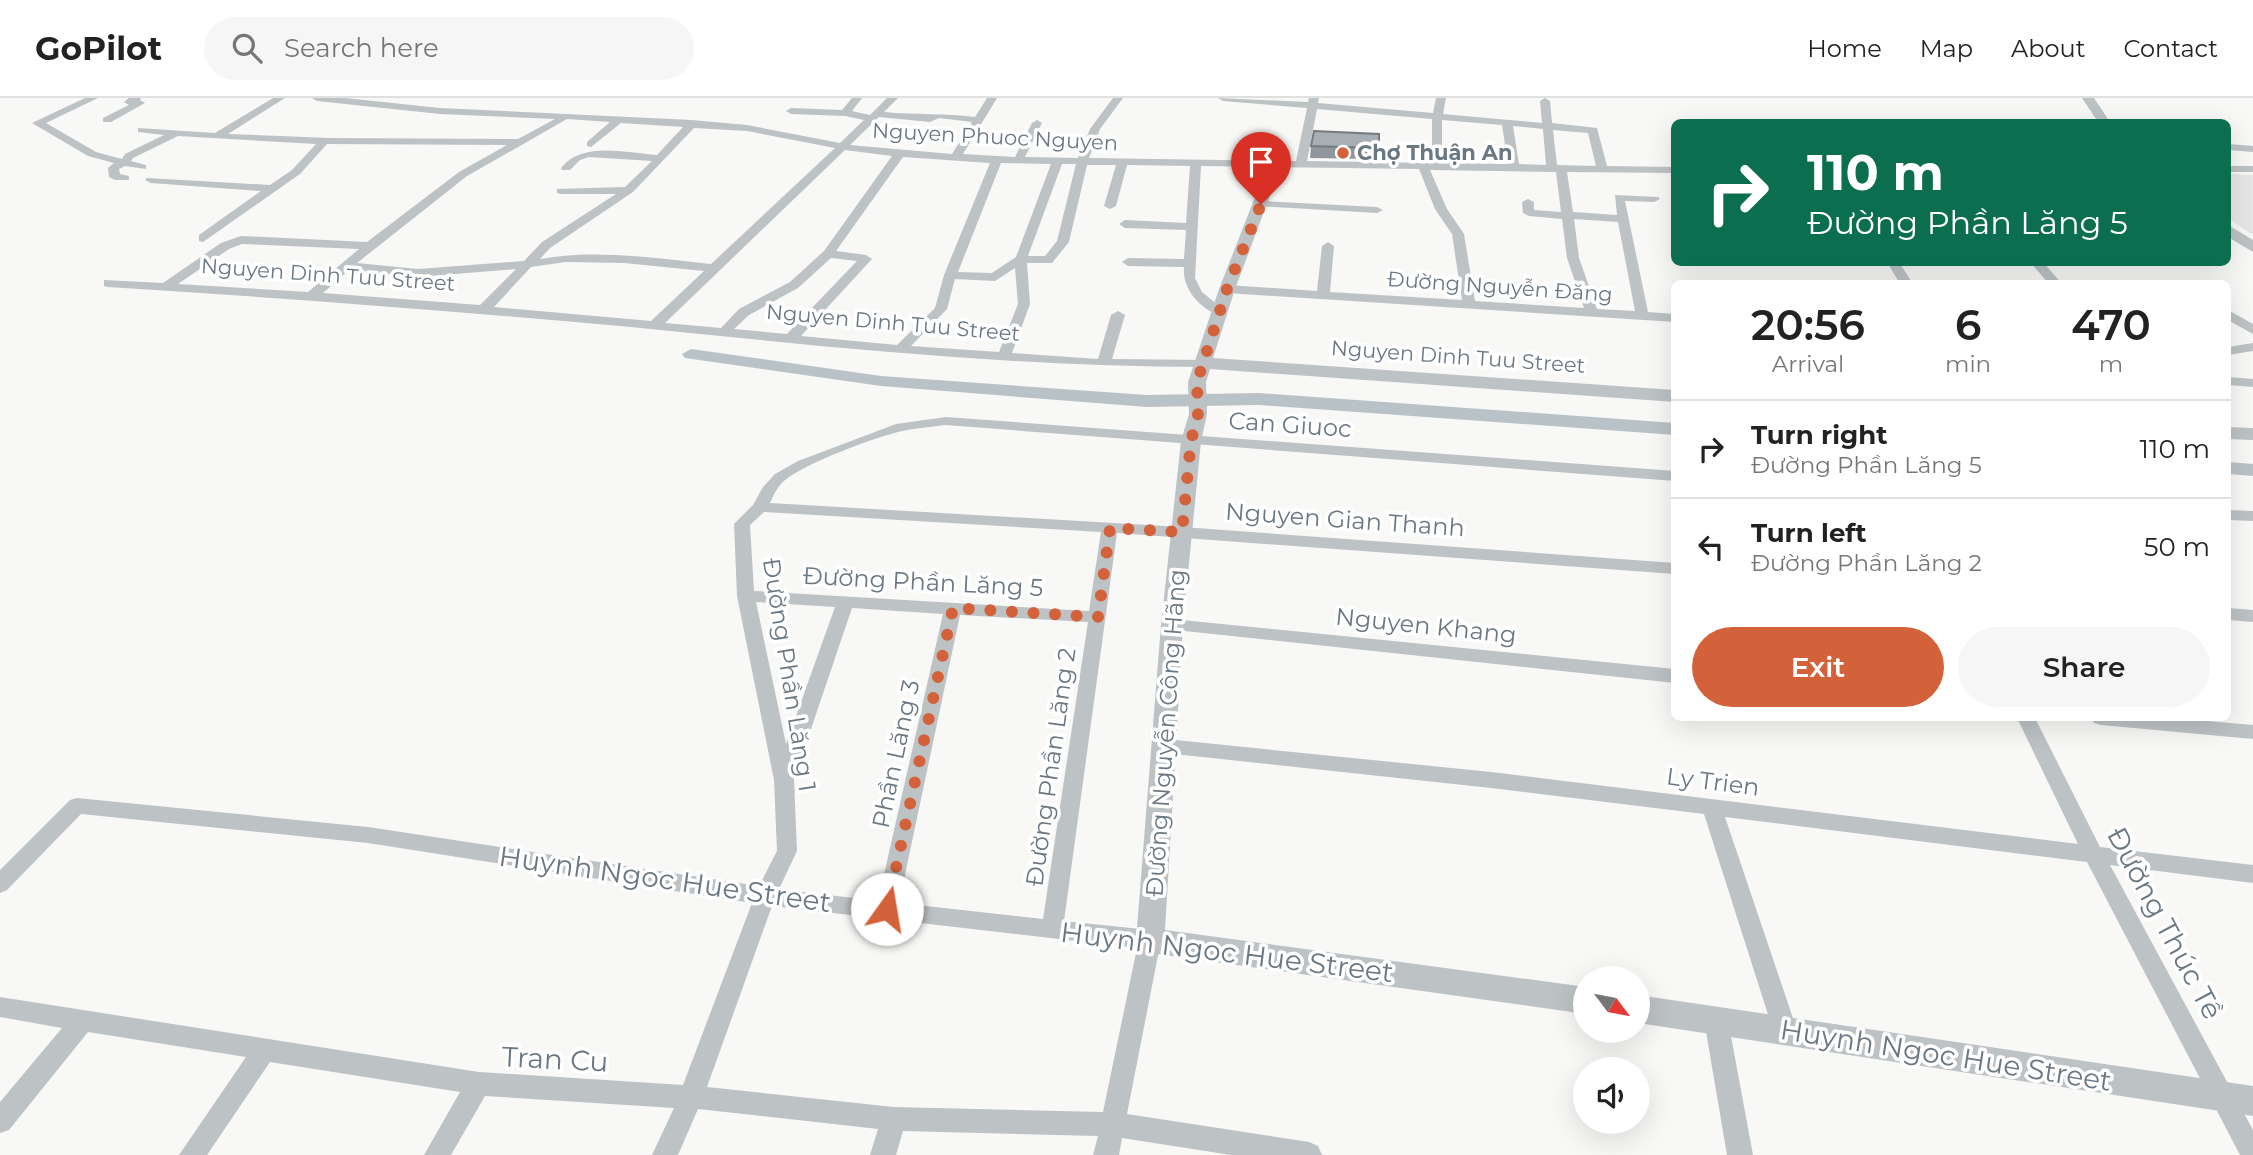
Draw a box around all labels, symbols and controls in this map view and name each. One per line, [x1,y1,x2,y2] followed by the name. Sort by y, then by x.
[204,17,694,80] search box
[35,28,162,68] text: GoPilot
[228,29,266,67] icon: search
[284,32,439,64] text: Search here
[1807,34,1882,63] text: Home
[1920,34,1973,63] text: Map
[2011,34,2085,63] text: About
[2123,34,2218,63] text: Contact
[871,118,1119,155] street label: Nguyen Phuoc Nguyen
[1231,132,1291,204] pin
[1357,140,1512,165] place label: Chợ Thuận An
[1242,143,1280,181] icon: arrive
[1807,143,1944,202] text: 110 m
[1335,145,1351,161] marker: Chợ Thuận An
[1692,147,1783,238] icon: right
[1807,203,2128,242] text: Đường Phần Lăng 5
[200,253,456,296] street label: Nguyen Dinh Tuu Street
[1387,266,1614,307] street label: Đường Nguyễn Đăng
[765,299,1021,346] street label: Nguyen Dinh Tuu Street
[1751,299,1865,351] text: 20:56
[1955,299,1981,351] text: 6
[2071,299,2151,351] text: 470
[1330,335,1586,378] street label: Nguyen Dinh Tuu Street
[1772,350,1844,378] text: Arrival
[1945,350,1991,378] text: min
[2099,350,2123,378] text: m
[1228,406,1352,443] street label: Can Giuoc
[1751,419,1887,451] text: Turn right
[1692,430,1730,468] icon: right
[2140,433,2210,465] text: 110 m
[1751,451,1982,479] text: Đường Phần Lăng 5
[1224,497,1466,542] street label: Nguyen Gian Thanh
[1751,517,1867,549] text: Turn left
[1692,528,1730,566] icon: left
[2144,531,2210,563] text: 50 m
[1751,549,1982,577] text: Đường Phần Lăng 2
[757,556,822,794] street label: Đường Phần Lăng 1
[802,561,1044,602] street label: Đường Phần Lăng 5
[1140,568,1191,898] street label: Đường Nguyễn Công Hãng
[1334,602,1518,649] street label: Nguyen Khang
[1692,627,1944,707] button: Exit
[1958,627,2210,707] button: Share
[1019,646,1082,888] street label: Đường Phần Lăng 2
[866,677,925,831] street label: Phần Lăng 3
[1665,761,1761,802] street label: Ly Trien
[2100,821,2230,1025] street label: Đường Thúc Tề
[497,839,833,919] street label: Huynh Ngoc Hue Street
[850,872,924,946] position arrow
[1059,915,1395,989] street label: Huynh Ngoc Hue Street
[1573,966,1650,1043] north arrow
[1573,966,1650,1134] map controls
[1778,1012,2114,1098] street label: Huynh Ngoc Hue Street
[501,1039,609,1079] street label: Tran Cu
[1573,1057,1650,1134] button: sound

